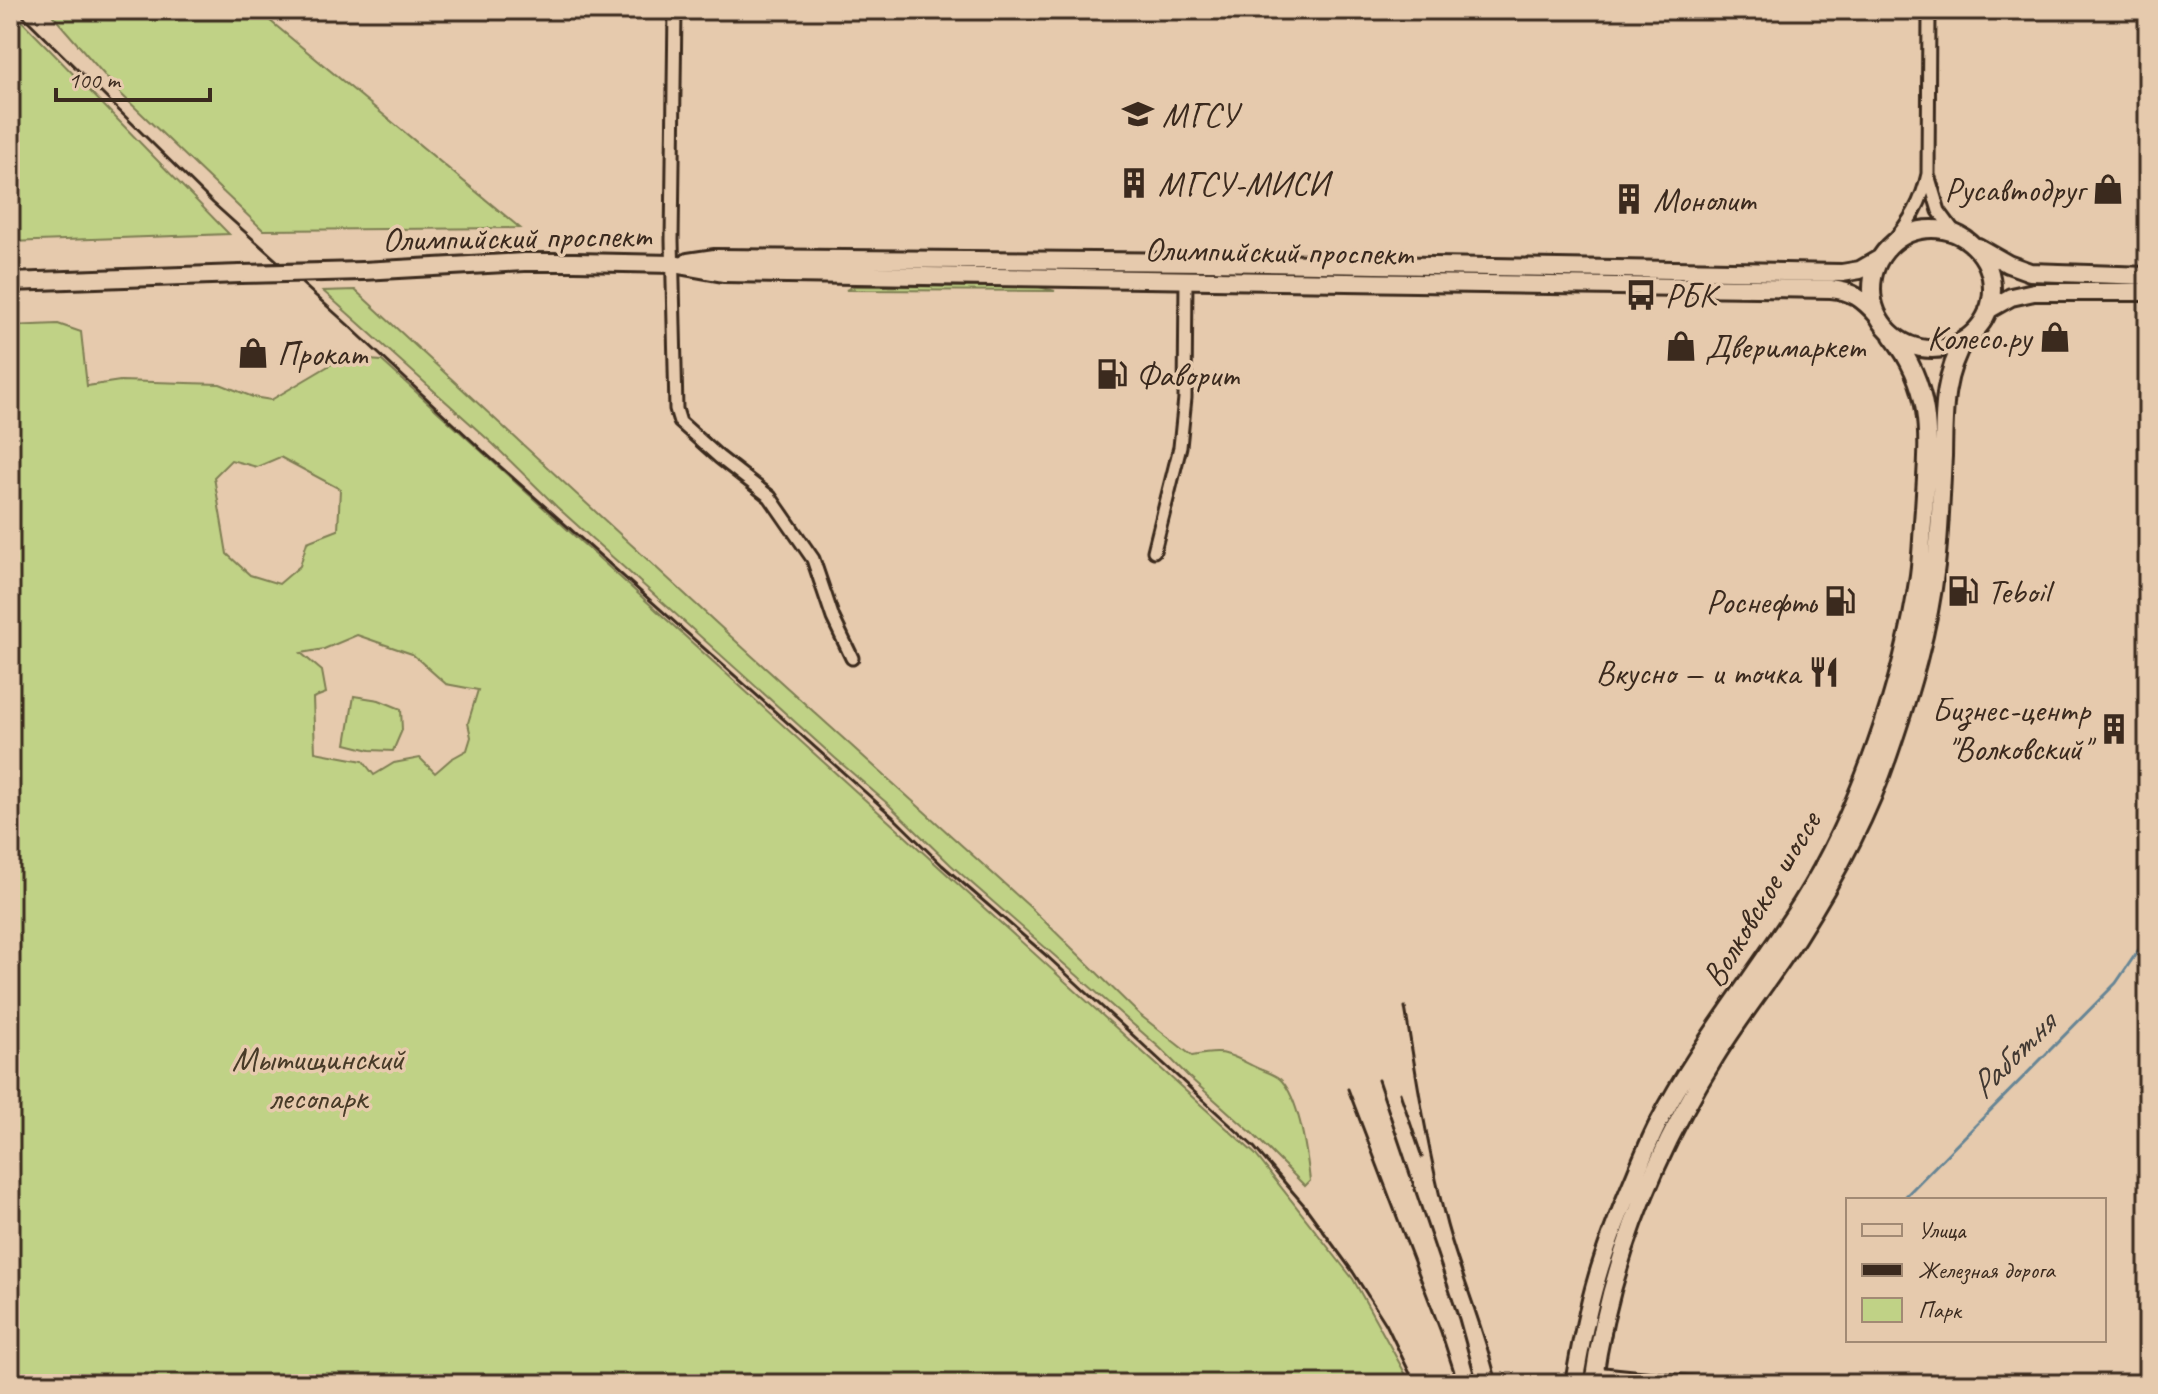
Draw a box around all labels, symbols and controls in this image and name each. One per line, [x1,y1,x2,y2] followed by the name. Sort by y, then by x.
[56,52,210,102] scale bar
[68,65,122,95] text: 100 m
[1162,93,1244,136] place label: МГСУ
[1121,97,1155,131] school or university icon: МГСУ
[1158,162,1334,205] place label: МГСУ-МИСИ
[1117,166,1151,200] building icon: МГСУ-МИСИ
[1944,168,2088,211] place label: Русавтодруг
[2091,172,2125,206] shop icon: Русавтодруг
[1653,178,1757,221] place label: Монолит
[1612,182,1646,216] building icon: Монолит
[382,213,653,261] street label: Олимпийский проспект
[1144,227,1415,275] street label: Олимпийский проспект
[1665,274,1721,317] place label: РБК
[1624,278,1658,312] bus stop icon: РБК
[1927,316,2033,359] place label: Колесо.ру
[2038,320,2072,354] shop icon: Колесо.ру
[1705,325,1866,368] place label: Дверимаркет
[1664,329,1698,363] shop icon: Дверимаркет
[277,332,368,375] place label: Прокат
[236,336,270,370] shop icon: Прокат
[1136,353,1240,396] place label: Фаворит
[1095,357,1129,391] fuel station icon: Фаворит
[1987,570,2056,613] place label: Teboil
[1946,574,1980,608] fuel station icon: Teboil
[1706,580,1819,623] place label: Роснефть
[1823,584,1857,618] fuel station icon: Роснефть
[1596,651,1803,694] place label: Вкусно — и точка
[1807,655,1841,689] restaurant icon: Вкусно — и точка
[1932,688,2097,770] place label: Бизнес-центр "Волковский"
[2097,712,2131,746] building icon: Бизнес-центр "Волковский"
[1692,802,1831,995] street label: Волковское шоссе
[1959,998,2069,1108] water label: Работня
[232,1037,406,1119] park label: Мытищинский лесопарк
[1846,1198,2106,1342] legend
[1918,1215,1967,1245] text: Улица
[1918,1255,2056,1285] text: Железная дорога
[1918,1295,1963,1325] text: Парк

